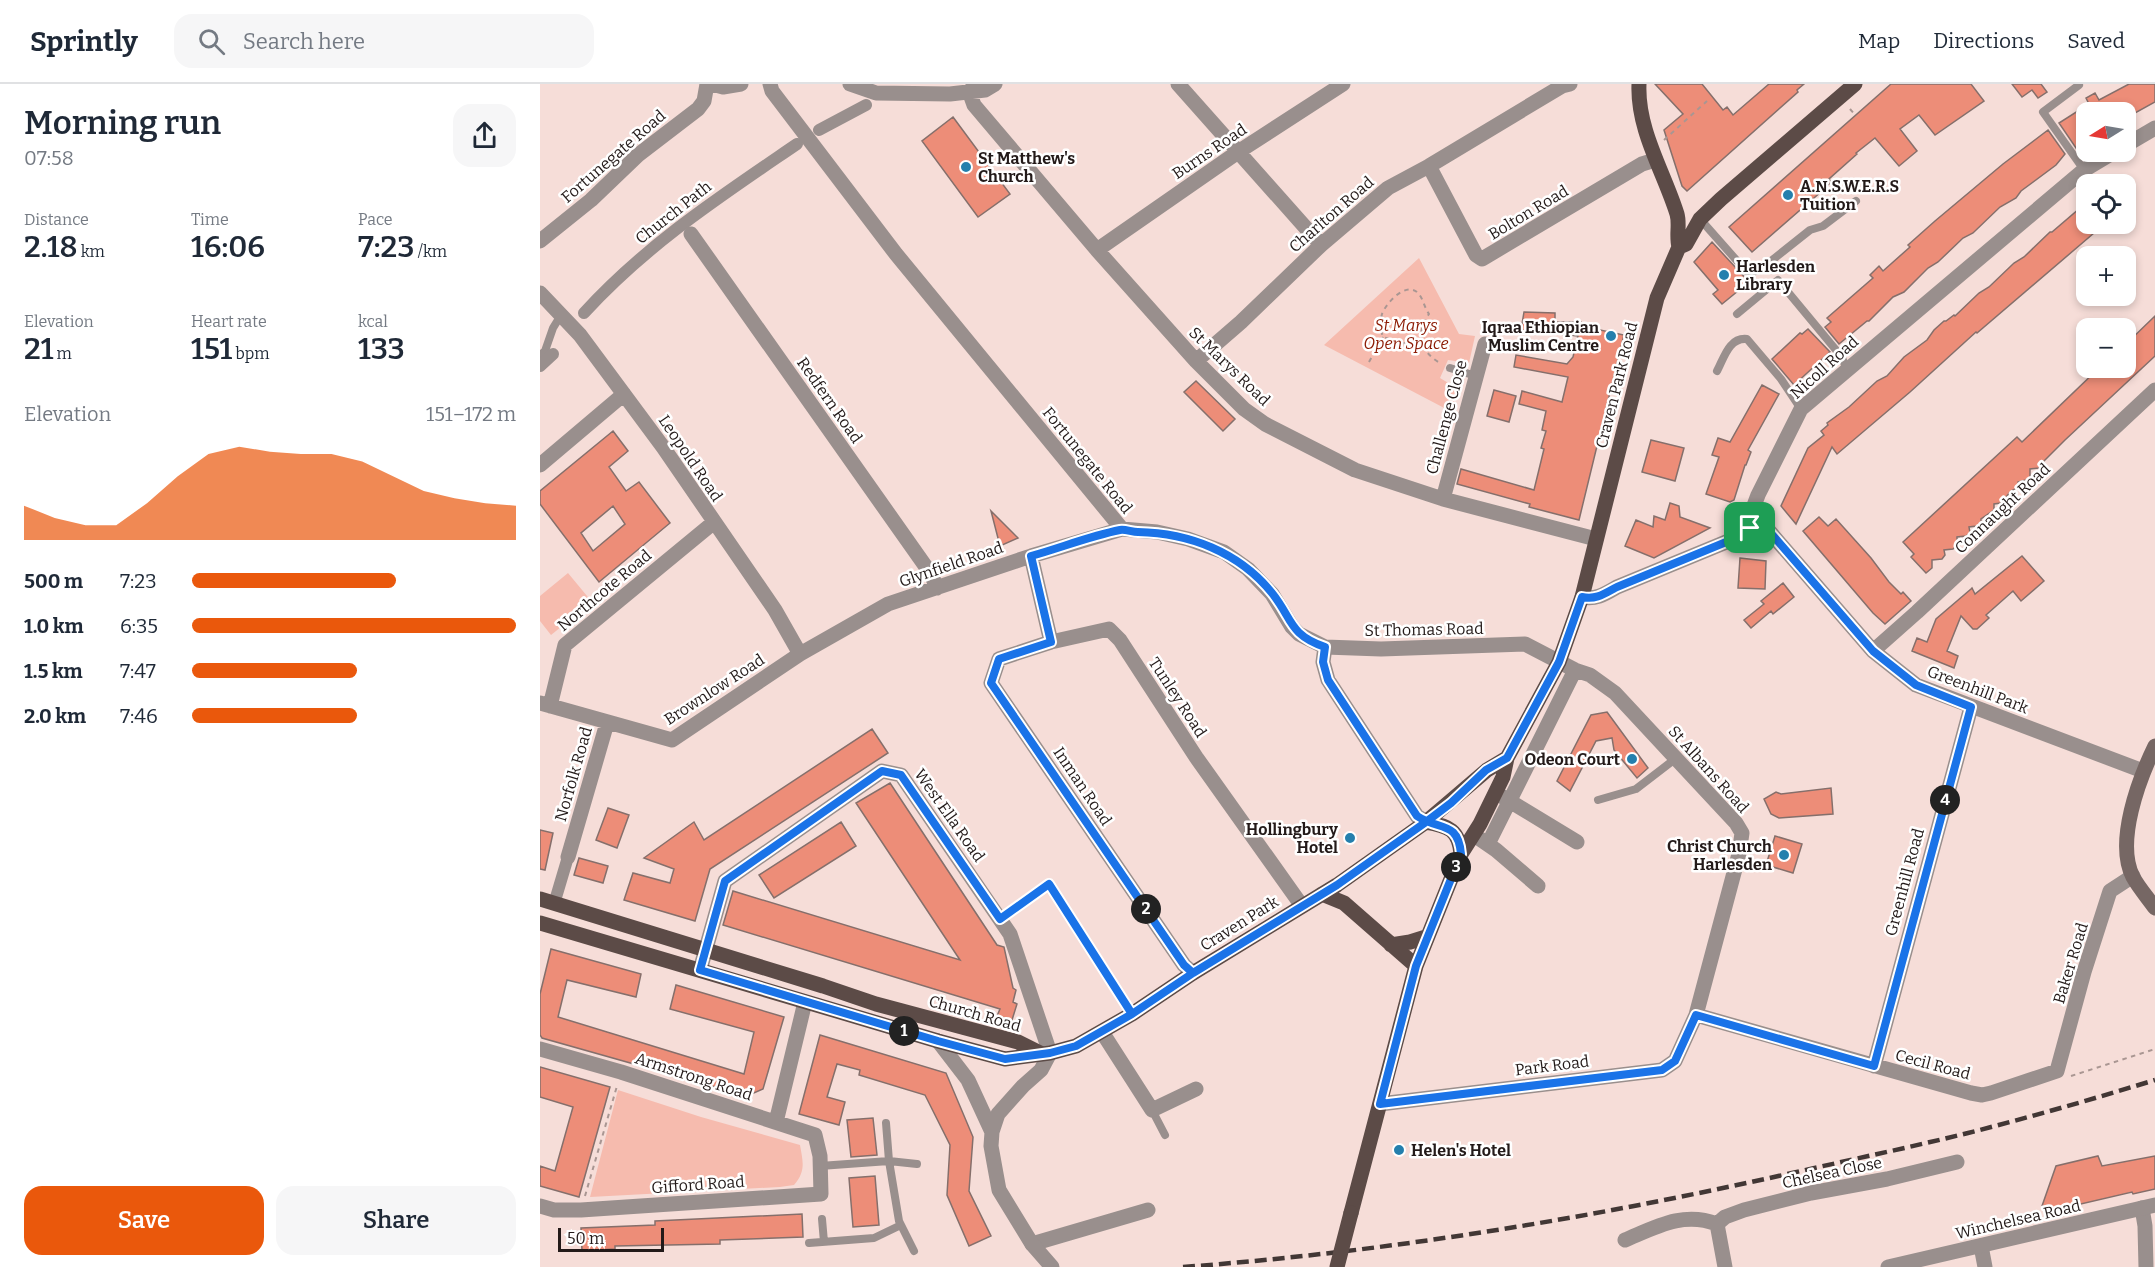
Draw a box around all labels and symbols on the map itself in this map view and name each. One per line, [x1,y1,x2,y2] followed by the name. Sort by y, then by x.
[2076,102,2136,162] north arrow
[557,106,670,207] street label: Fortunegate Road
[1169,119,1250,183] street label: Burns Road
[978,149,1075,186] place label: St Matthew's Church
[959,160,973,174] marker: St Matthew's Church
[1285,172,1378,256] street label: Charlton Road
[632,177,715,248] street label: Church Path
[1800,177,1899,214] place label: A.N.S.W.E.R.S Tuition
[1485,181,1572,244] street label: Bolton Road
[1781,188,1795,202] marker: A.N.S.W.E.R.S Tuition
[1736,257,1816,294] place label: Harlesden Library
[1717,268,1731,282] marker: Harlesden Library
[1363,316,1449,353] park label: St Marys Open Space
[1482,318,1600,355] place label: Iqraa Ethiopian Muslim Centre
[1592,319,1641,450] street label: Craven Park Road
[1185,323,1274,410] street label: St Marys Road
[1604,329,1618,343] marker: Iqraa Ethiopian Muslim Centre
[1787,332,1863,403] street label: Nicoll Road
[793,354,866,447] street label: Redfern Road
[1422,358,1471,476] street label: Challenge Close
[1039,403,1137,518] street label: Fortunegate Road
[655,411,727,506] street label: Leopold Road
[1951,459,2054,557] street label: Connaught Road
[1724,502,1775,553] pin
[897,538,1006,591] street label: Glynfield Road
[554,545,655,635] street label: Northcote Road
[1364,619,1484,640] street label: St Thomas Road
[661,650,768,729] street label: Brownlow Road
[1145,654,1211,741] street label: Tunley Road
[1924,661,2031,718] street label: Greenhill Park
[1665,722,1753,817] street label: St Albans Road
[551,724,596,824] street label: Norfolk Road
[1049,743,1116,830] street label: Inman Road
[1525,750,1621,769] place label: Odeon Court
[1625,752,1639,766] marker: Odeon Court
[911,765,989,866] street label: West Ella Road
[1930,785,1960,815] pin: 4
[1246,820,1338,857] place label: Hollingbury Hotel
[1881,826,1928,938] street label: Greenhill Road
[1343,831,1357,845] marker: Hollingbury Hotel
[1667,837,1773,874] place label: Christ Church Harlesden
[1777,848,1791,862] marker: Christ Church Harlesden
[1441,852,1471,882] pin: 3
[1197,892,1282,955] street label: Craven Park
[1131,894,1161,924] pin: 2
[2049,920,2092,1006] street label: Baker Road
[927,991,1024,1036] street label: Church Road
[889,1016,919,1046] pin: 1
[1893,1045,1973,1084] street label: Cecil Road
[633,1049,755,1105] street label: Armstrong Road
[1514,1051,1591,1079] street label: Park Road
[1411,1141,1511,1160] place label: Helen's Hotel
[1392,1143,1406,1157] marker: Helen's Hotel
[1780,1153,1884,1192] street label: Chelsea Close
[651,1172,746,1197] street label: Gifford Road
[1954,1196,2083,1243] street label: Winchelsea Road
[558,1225,664,1252] scale bar

